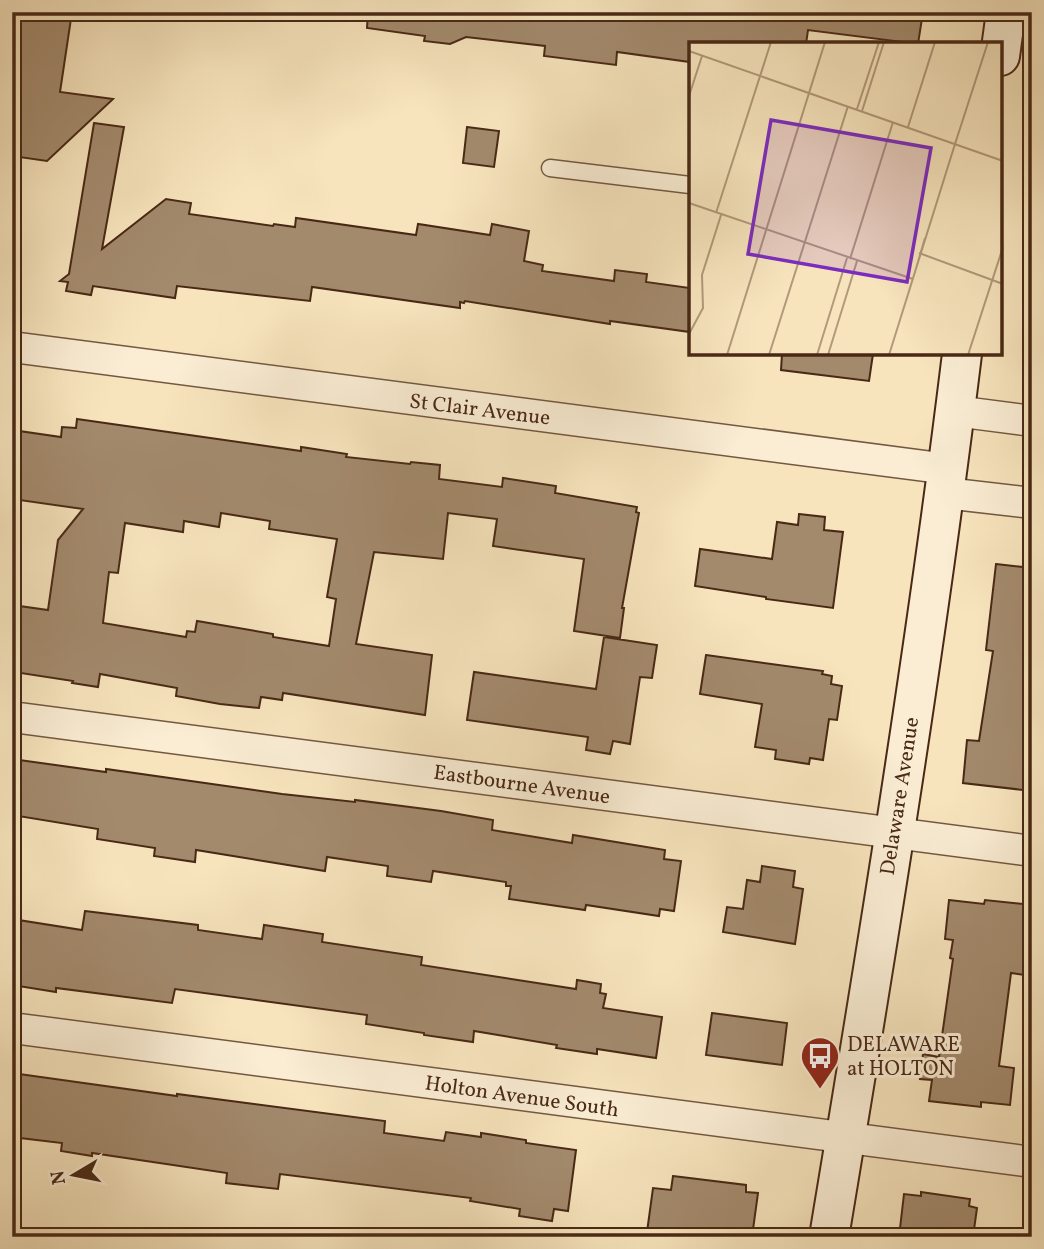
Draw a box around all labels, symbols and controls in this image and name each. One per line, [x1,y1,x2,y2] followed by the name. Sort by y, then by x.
[689,42,1002,355] inset map
[408,387,552,434] street label: St Clair Avenue
[874,715,927,877] street label: Delaware Avenue
[432,759,612,812] street label: Eastbourne Avenue
[847,1031,960,1084] place label: DELAWARE at HOLTON
[799,1035,841,1090] bus stop icon: DELAWARE at HOLTON
[423,1070,621,1125] street label: Holton Avenue South
[38,1140,108,1210] north arrow
[45,1168,73,1187] text: N

